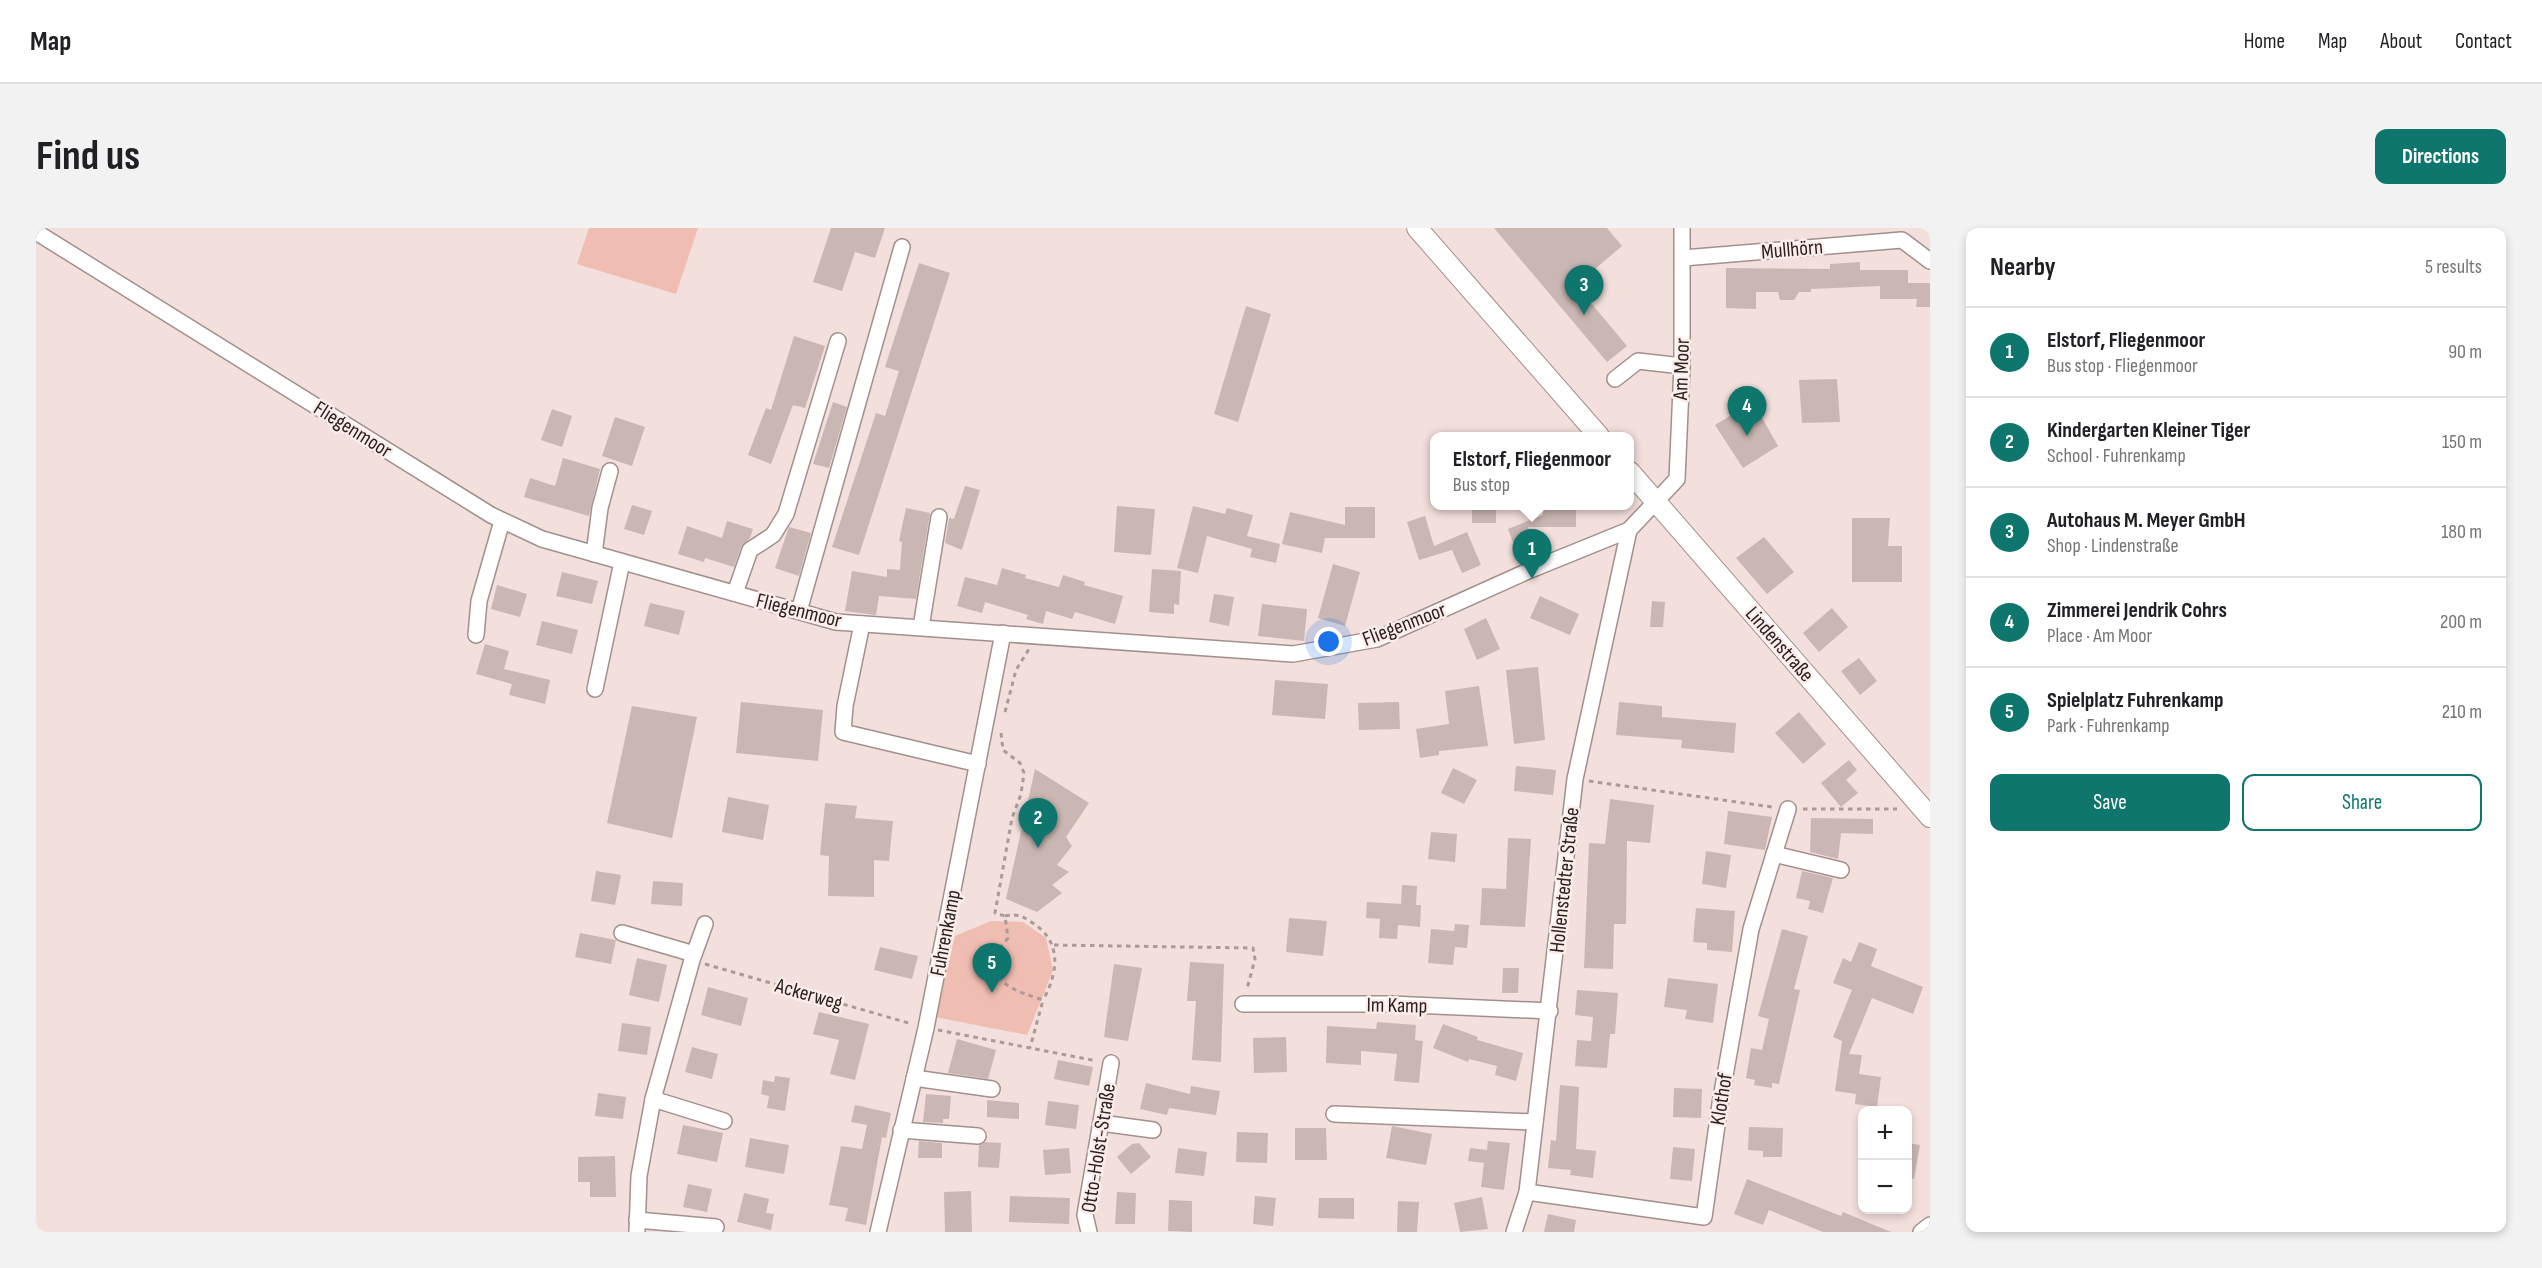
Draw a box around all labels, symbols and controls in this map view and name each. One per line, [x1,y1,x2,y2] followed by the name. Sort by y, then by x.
[30,25,71,58] text: Map
[2244,29,2285,54] text: Home
[2318,29,2347,54] text: Map
[2380,29,2422,54] text: About
[2455,29,2512,54] text: Contact
[2375,129,2506,184] button: Directions
[36,131,140,182] text: Find us
[1760,234,1824,265] street label: Mullhörn
[1990,252,2056,283] text: Nearby
[2425,255,2482,279] text: 5 results
[1564,266,1604,315] pin: 3
[2047,327,2205,354] text: Elstorf, Fliegenmoor
[1668,338,1695,402] street label: Am Moor
[2006,340,2013,364] text: 1
[2448,340,2482,364] text: 90 m
[2047,354,2198,378] text: Bus stop · Fliegenmoor
[1728,386,1766,436] pin: 4
[309,396,396,463] street label: Fliegenmoor
[2047,417,2250,444] text: Kindergarten Kleiner Tiger
[2005,430,2014,454] text: 2
[2442,430,2482,454] text: 150 m
[1430,432,1634,510] popup
[2047,444,2186,468] text: School · Fuhrenkamp
[1453,446,1611,473] text: Elstorf, Fliegenmoor
[1453,473,1510,497] text: Bus stop
[2047,507,2246,534] text: Autohaus M. Meyer GmbH
[2005,520,2014,544] text: 3
[2441,520,2482,544] text: 180 m
[1512,530,1552,579] pin: 1
[2047,534,2179,558] text: Shop · Lindenstraße
[753,588,844,633] street label: Fliegenmoor
[1359,597,1449,652] street label: Fliegenmoor
[2047,597,2227,624] text: Zimmerei Jendrik Cohrs
[1740,601,1819,687] street label: Lindenstraße
[2005,610,2014,634] text: 4
[2440,610,2482,634] text: 200 m
[2047,624,2152,648] text: Place · Am Moor
[1314,627,1343,656] your location
[2047,687,2224,714] text: Spielplatz Fuhrenkamp
[2005,700,2014,724] text: 5
[2442,700,2482,724] text: 210 m
[2047,714,2170,738] text: Park · Fuhrenkamp
[1990,774,2230,831] button: Save
[2242,774,2482,831] button: Share
[1018,798,1058,848] pin: 2
[1544,806,1585,954] street label: Hollenstedter Straße
[925,888,966,978] street label: Fuhrenkamp
[972,944,1012,993] pin: 5
[771,973,845,1016] street label: Ackerweg
[1366,992,1428,1019] street label: Im Kamp
[1705,1070,1738,1127] street label: Klothof
[1076,1082,1121,1215] street label: Otto-Holst-Straße
[1858,1106,1912,1214] map controls
[1858,1106,1912,1160] button: +
[1858,1160,1912,1214] button: −

